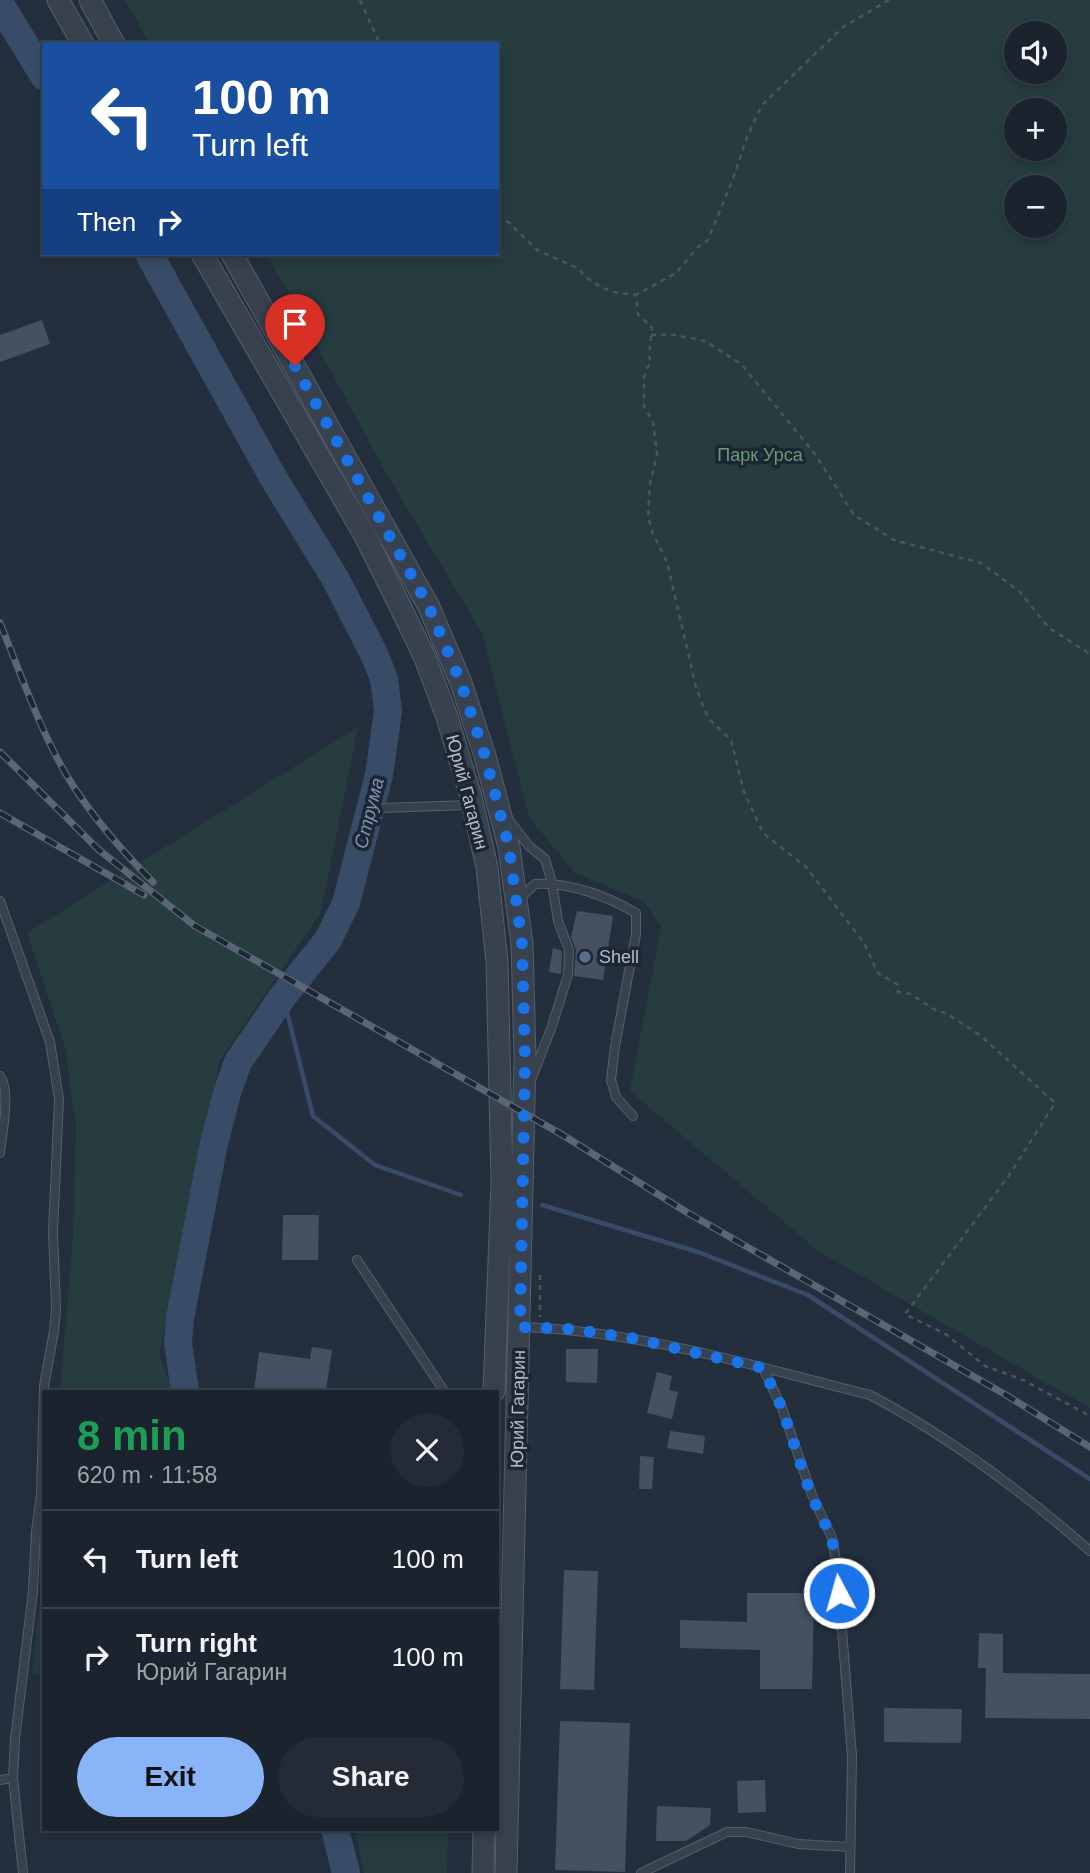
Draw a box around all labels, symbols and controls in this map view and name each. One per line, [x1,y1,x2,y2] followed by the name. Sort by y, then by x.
[1004,21,1067,238] map controls
[1004,21,1067,84] button: sound
[77,70,168,161] icon: left
[192,70,331,124] text: 100 m
[1004,98,1067,161] button: +
[192,127,308,163] text: Turn left
[1004,175,1067,238] button: −
[150,203,188,241] icon: right
[77,207,136,237] text: Then
[265,294,325,366] pin
[276,305,314,343] icon: arrive
[717,445,804,465] park label: Парк Урса
[442,732,492,852] street label: Юрий Гагарин
[350,775,388,851] water label: Струма
[599,947,639,967] place label: Shell
[577,949,593,965] marker: Shell
[507,1350,529,1468] street label: Юрий Гагарин
[77,1412,187,1459] text: 8 min
[390,1413,464,1487] button: close
[77,1462,217,1488] text: 620 m · 11:58
[77,1540,115,1578] icon: left
[136,1544,238,1574] text: Turn left
[392,1544,464,1574] text: 100 m
[802,1556,876,1630] position arrow
[136,1628,257,1658] text: Turn right
[77,1638,115,1676] icon: right
[392,1642,464,1672] text: 100 m
[136,1659,287,1685] text: Юрий Гагарин
[77,1737,264,1817] button: Exit
[278,1737,464,1817] button: Share

